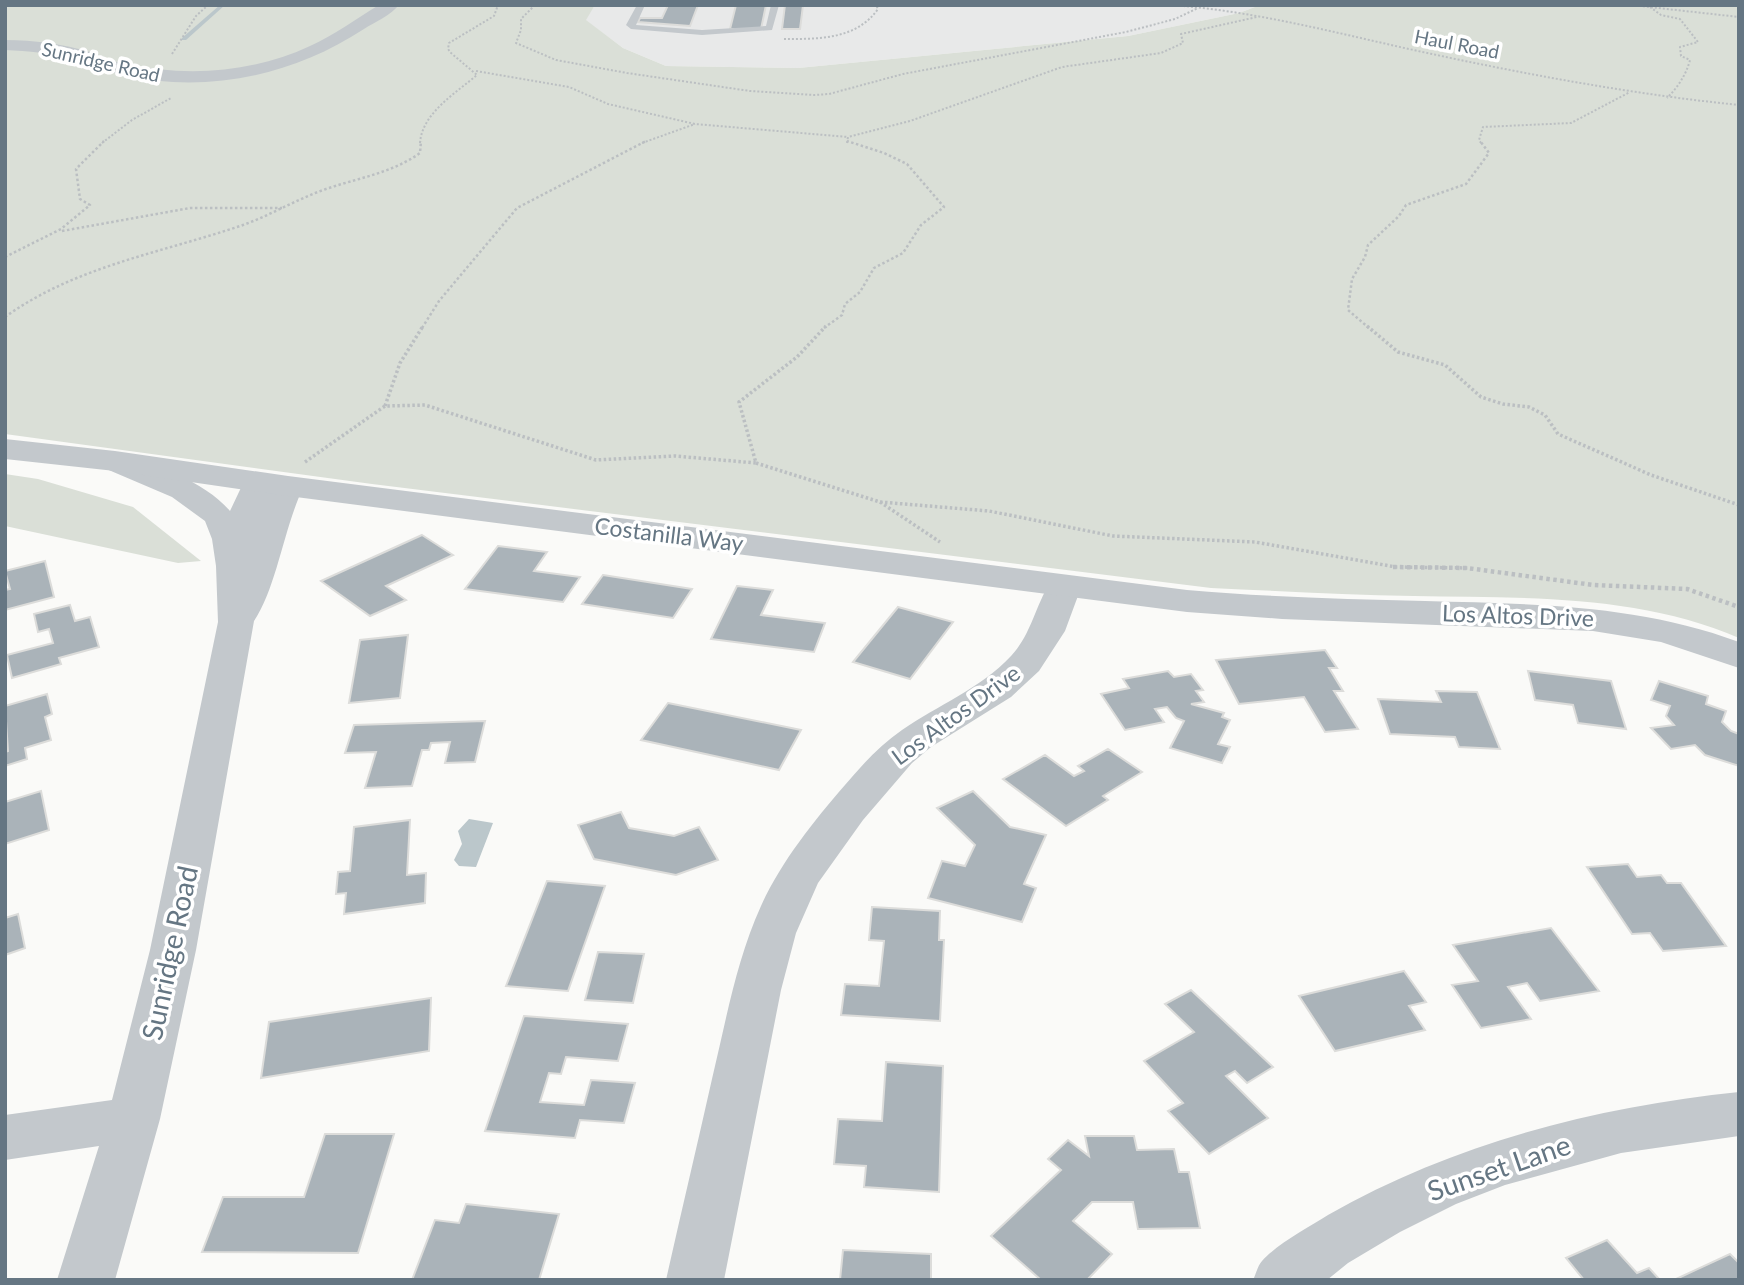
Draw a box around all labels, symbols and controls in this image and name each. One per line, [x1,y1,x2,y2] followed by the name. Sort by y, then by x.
[1413,24,1501,63] street label: Haul Road
[40,37,162,86] street label: Sunridge Road
[593,511,745,557] street label: Costanilla Way
[1442,598,1594,632] street label: Los Altos Drive
[886,658,1025,770] street label: Los Altos Drive
[134,863,204,1043] street label: Sunridge Road
[1423,1127,1575,1207] street label: Sunset Lane

